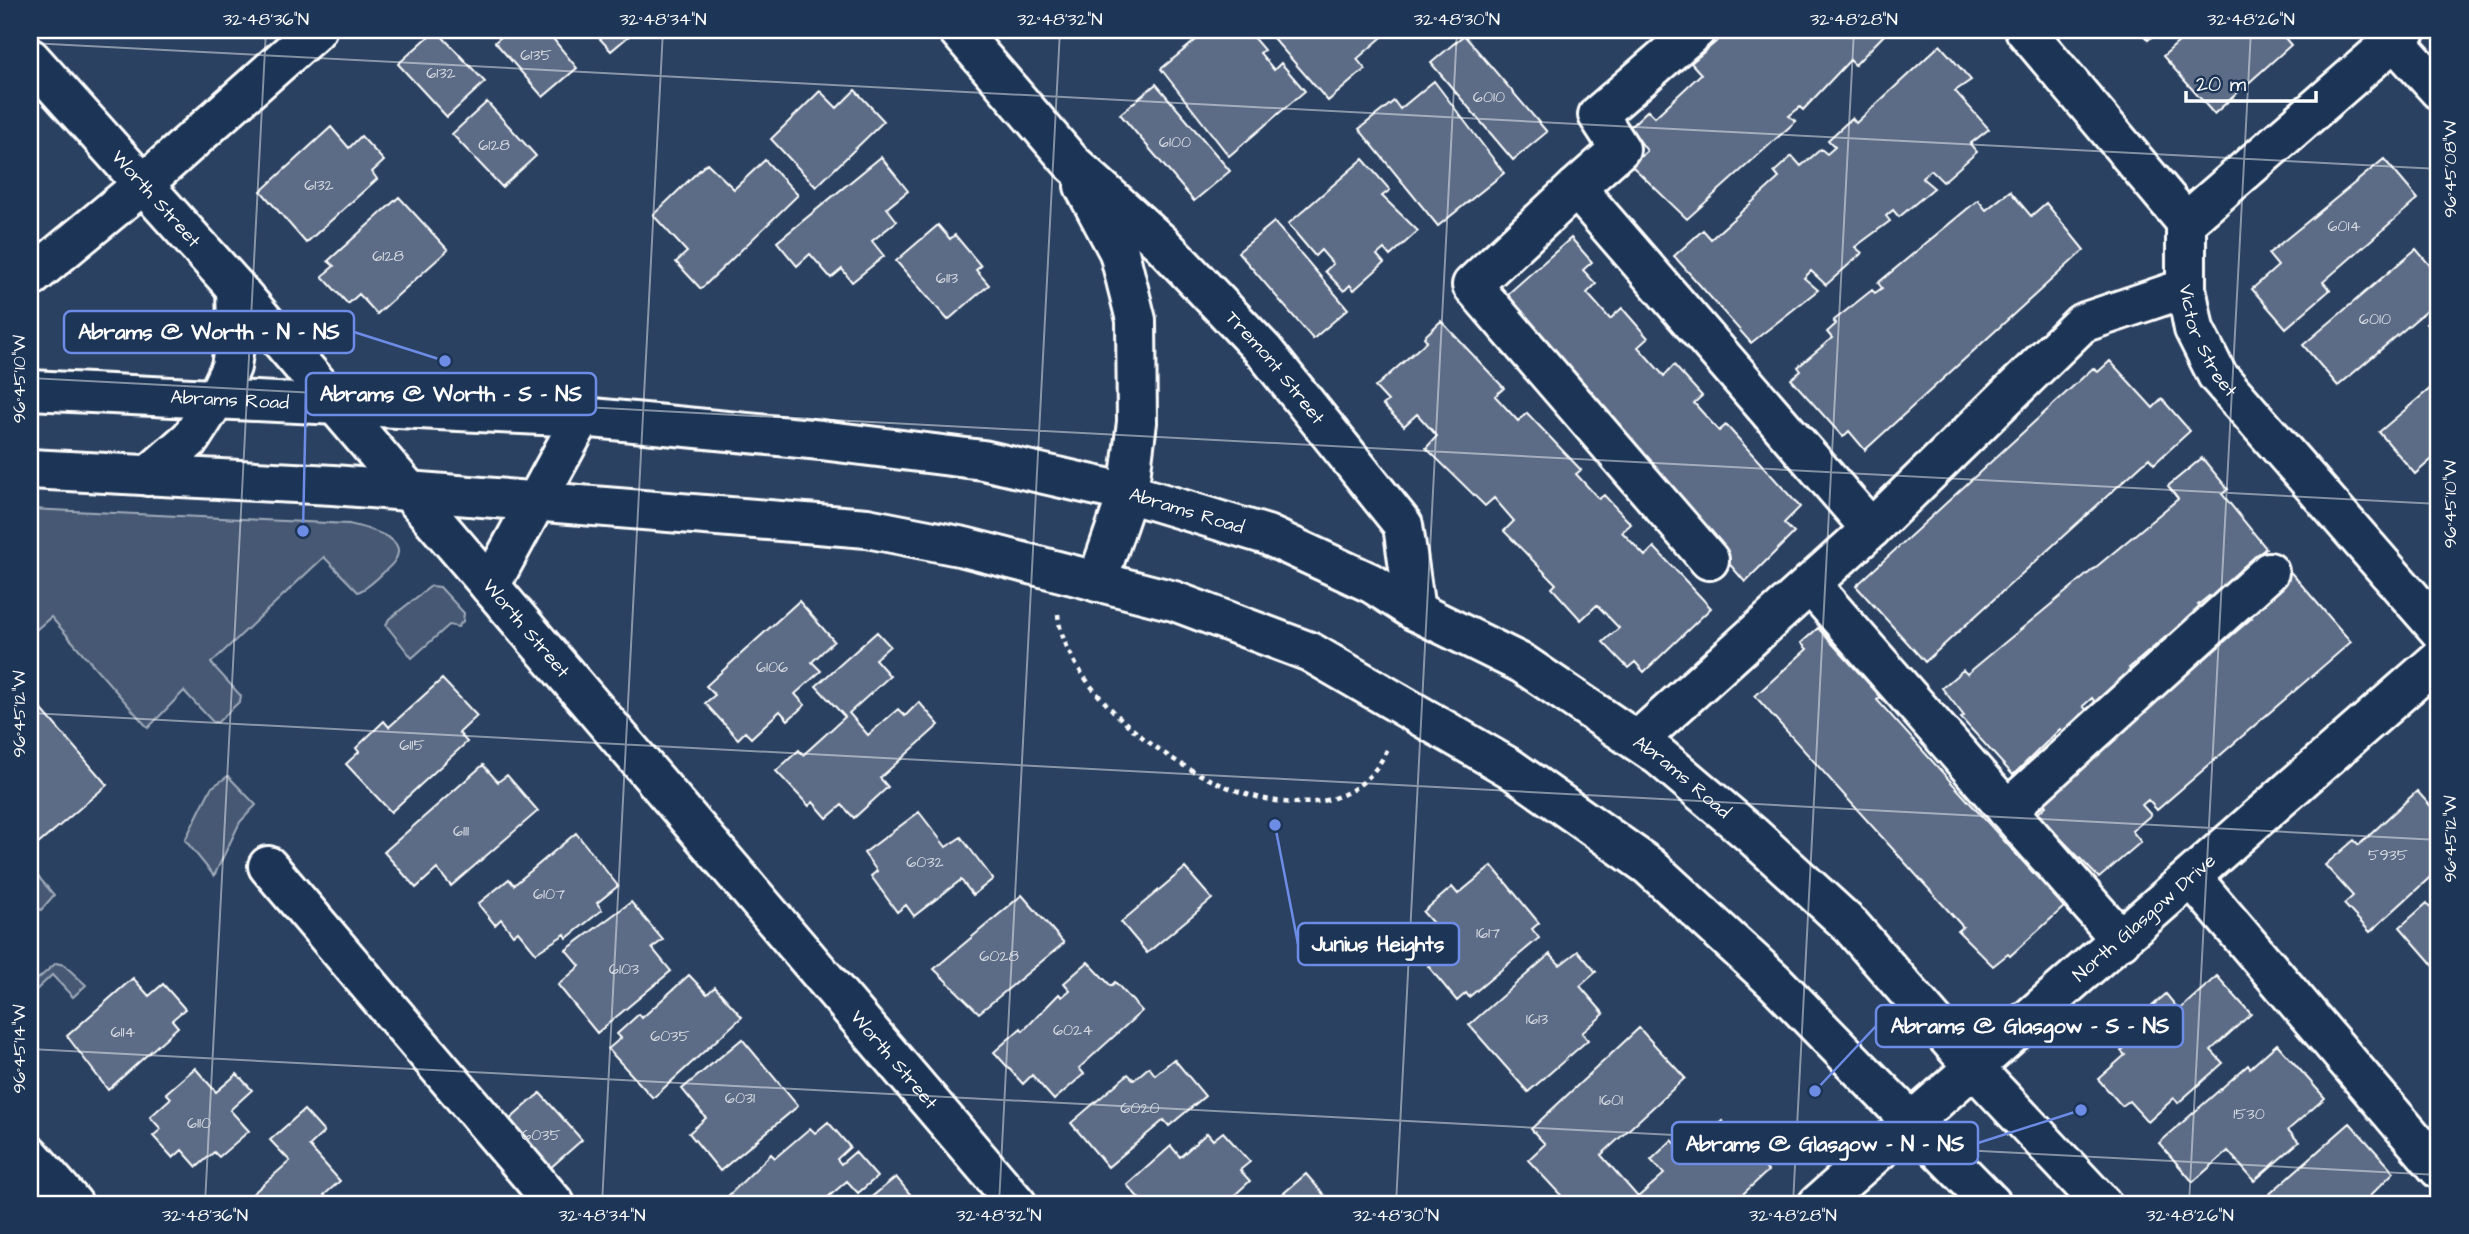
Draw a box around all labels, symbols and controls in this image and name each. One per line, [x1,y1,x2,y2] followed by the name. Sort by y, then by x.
[223,7,309,32] text: 32°48'36"N
[619,7,707,32] text: 32°48'34"N
[1017,7,1103,32] text: 32°48'32"N
[1414,7,1500,32] text: 32°48'30"N
[1810,7,1898,32] text: 32°48'28"N
[2207,7,2295,32] text: 32°48'26"N
[520,44,552,66] house number: 6135
[2186,60,2315,104] scale bar
[426,62,456,84] house number: 6132
[2196,70,2247,99] text: 20 m
[1473,86,1505,108] house number: 6010
[2438,120,2463,218] text: 96°45'08"W
[1159,131,1191,153] house number: 6100
[478,134,510,156] house number: 6128
[105,144,207,254] street label: Worth Street
[304,174,334,196] house number: 6132
[2327,215,2361,237] house number: 6014
[372,245,404,267] house number: 6128
[936,267,958,289] house number: 6113
[2172,282,2244,403] street label: Victor Street
[1219,305,1331,431] street label: Tremont Street
[2359,308,2391,330] house number: 6010
[64,311,354,353] callout: Abrams @ Worth - N - NS
[78,318,340,347] text: Abrams @ Worth - N - NS
[7,335,32,423] text: 96°45'10"W
[306,373,596,415] callout: Abrams @ Worth - S - NS
[320,380,582,409] text: Abrams @ Worth - S - NS
[170,383,290,416] street label: Abrams Road
[2438,460,2463,548] text: 96°45'10"W
[1126,481,1248,541] street label: Abrams Road
[476,573,576,684] street label: Worth Street
[756,656,788,678] house number: 6106
[7,670,32,758] text: 96°45'12"W
[1628,729,1737,825] street label: Abrams Road
[399,734,425,756] house number: 6115
[2438,795,2463,883] text: 96°45'12"W
[453,820,469,842] house number: 6111
[2368,844,2409,866] house number: 5935
[2067,847,2222,988] street label: North Glasgow Drive
[906,851,944,873] house number: 6032
[533,883,565,905] house number: 6107
[1476,922,1500,944] house number: 1617
[1298,923,1459,965] callout: Junius Heights
[1311,930,1445,961] text: Junius Heights
[979,945,1019,967] house number: 6028
[609,958,639,980] house number: 6103
[7,1004,32,1094] text: 96°45'14"W
[844,1004,944,1115] street label: Worth Street
[1876,1005,2183,1047] callout: Abrams @ Glasgow - S - NS
[1526,1008,1548,1030] house number: 1613
[1891,1012,2170,1043] text: Abrams @ Glasgow - S - NS
[1053,1019,1093,1041] house number: 6024
[110,1021,136,1043] house number: 6114
[650,1025,690,1047] house number: 6035
[725,1087,755,1109] house number: 6031
[1599,1089,1623,1111] house number: 1601
[1120,1097,1160,1119] house number: 6020
[2233,1103,2265,1125] house number: 1530
[187,1112,211,1134] house number: 6110
[1672,1122,1978,1164] callout: Abrams @ Glasgow - N - NS
[521,1124,561,1146] house number: 6035
[1686,1130,1965,1161] text: Abrams @ Glasgow - N - NS
[162,1203,248,1228] text: 32°48'36"N
[558,1203,646,1228] text: 32°48'34"N
[956,1203,1042,1228] text: 32°48'32"N
[1353,1203,1439,1228] text: 32°48'30"N
[1749,1203,1837,1228] text: 32°48'28"N
[2146,1203,2234,1228] text: 32°48'26"N

